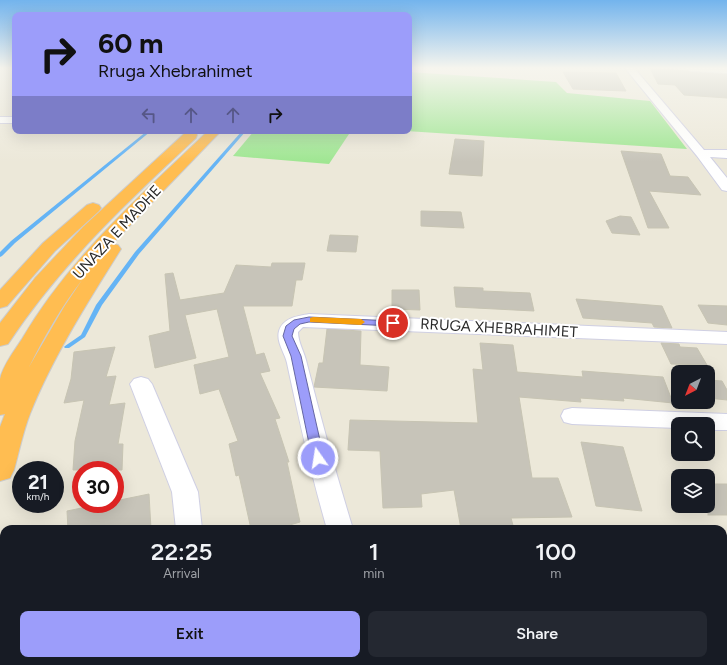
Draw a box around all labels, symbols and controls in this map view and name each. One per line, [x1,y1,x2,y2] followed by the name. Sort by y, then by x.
[98,26,163,60] text: 60 m
[32,28,84,80] icon: right
[98,60,253,82] text: Rruga Xhebrahimet
[138,104,160,126] icon: left
[180,104,202,126] icon: ahead
[222,104,244,126] icon: ahead
[264,104,286,126] icon: right
[69,181,165,283] street label: UNAZA E MADHE
[376,306,410,340] pin
[382,312,404,334] icon: arrive
[420,315,579,341] street label: RRUGA XHEBRAHIMET
[671,365,715,409] north arrow
[671,365,715,513] map controls
[671,417,715,461] button: search
[297,437,339,479] position arrow
[72,461,124,513] speed limit sign: 30
[671,469,715,513] button: layers
[28,470,48,494] text: 21
[27,490,49,503] text: km/h
[151,537,212,566] text: 22:25
[369,537,379,566] text: 1
[535,537,576,566] text: 100
[163,566,200,581] text: Arrival
[363,566,385,581] text: min
[550,566,561,581] text: m
[20,611,360,657] button: Exit
[368,611,707,657] button: Share

